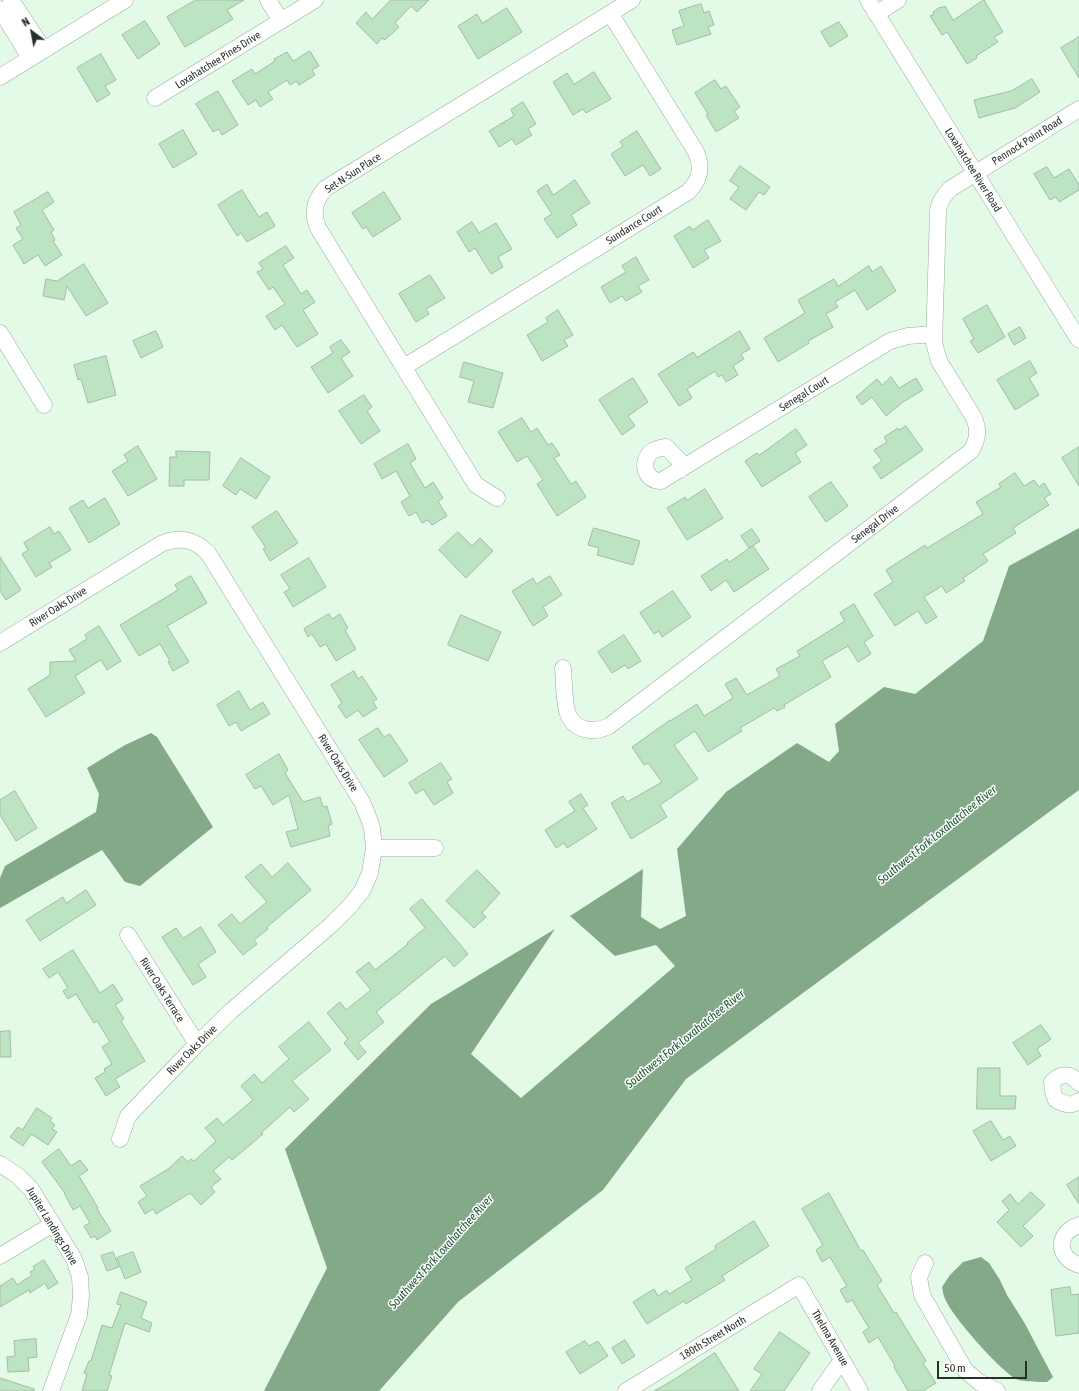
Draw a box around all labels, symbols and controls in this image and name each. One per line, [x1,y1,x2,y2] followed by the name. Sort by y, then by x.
[12,12,52,52] north arrow
[20,15,32,29] text: N
[173,28,263,92] street label: Loxahatchee Pines Drive
[989,114,1065,168] street label: Pennock Point Road
[942,126,1004,214] street label: Loxahatchee River Road
[323,150,383,196] street label: Set-N-Sun Place
[604,203,664,247] street label: Sundance Court
[777,374,831,414] street label: Senegal Court
[849,502,901,546] street label: Senegal Drive
[27,584,89,630] street label: River Oaks Drive
[315,732,361,794] street label: River Oaks Drive
[875,783,999,887] water label: Southwest Fork Loxahatchee River
[137,955,187,1025] street label: River Oaks Terrace
[623,987,747,1091] water label: Southwest Fork Loxahatchee River
[164,1022,220,1078] street label: River Oaks Drive
[24,1185,80,1267] street label: Jupiter Landings Drive
[386,1192,496,1312] water label: Southwest Fork Loxahatchee River
[809,1307,851,1369] street label: Thelma Avenue
[678,1313,748,1363] street label: 180th Street North
[939,1353,1029,1379] scale bar
[944,1361,966,1375] text: 50 m

